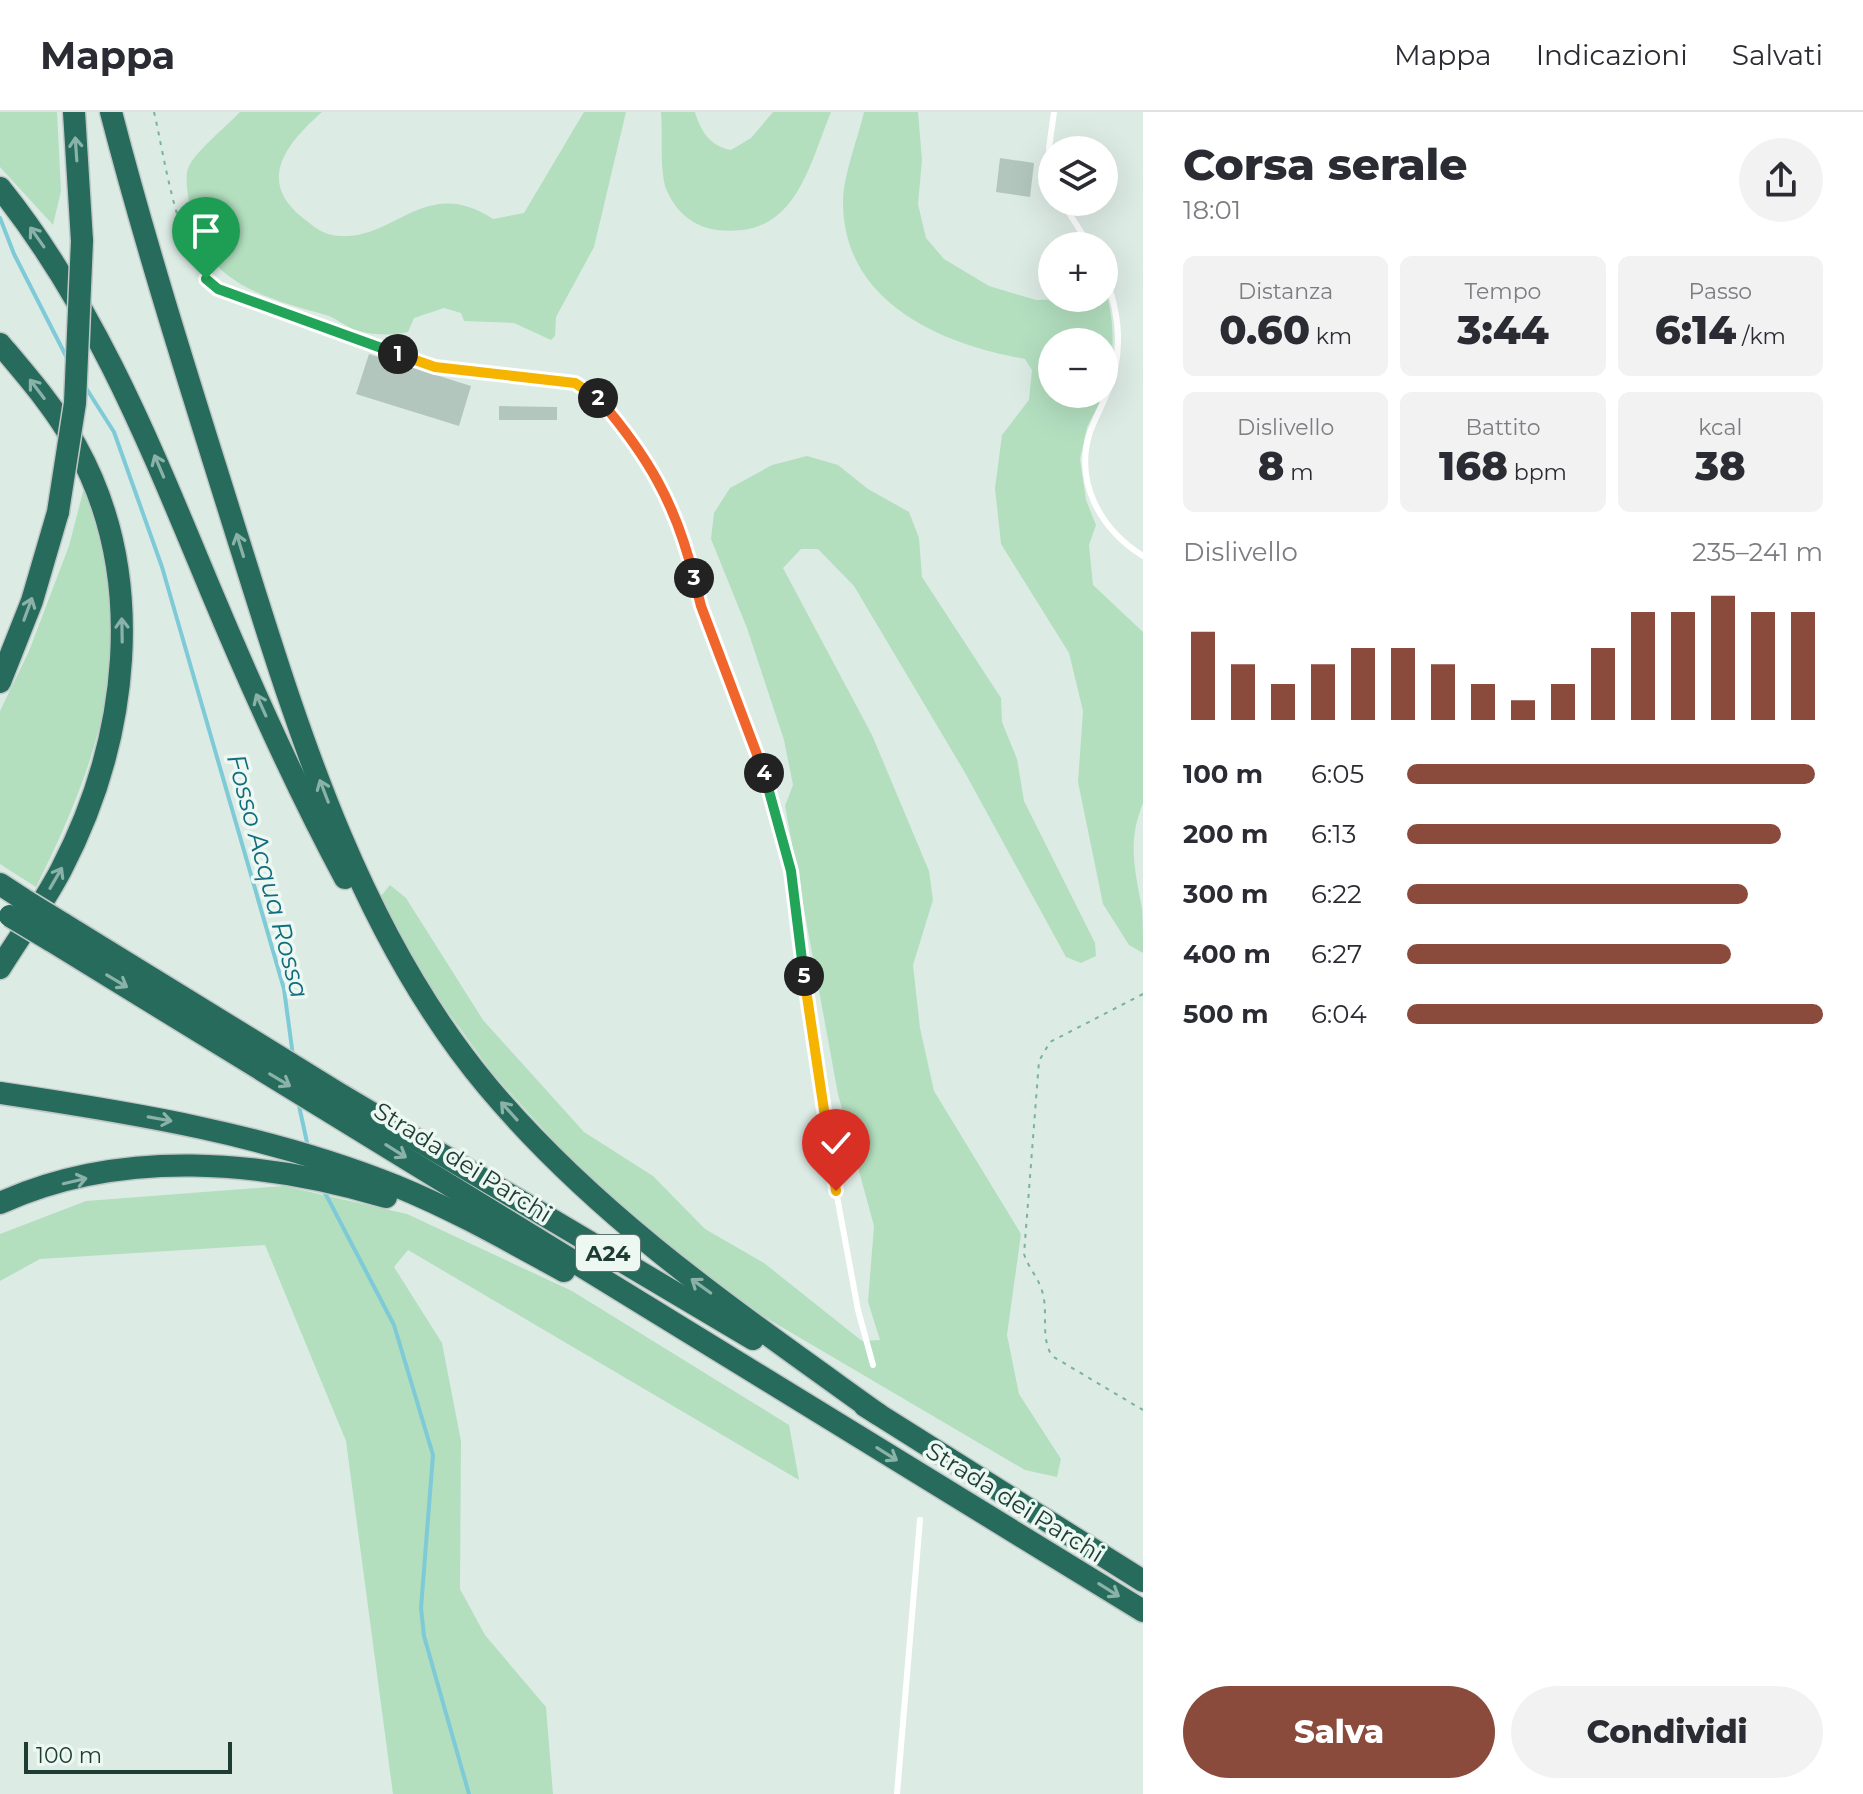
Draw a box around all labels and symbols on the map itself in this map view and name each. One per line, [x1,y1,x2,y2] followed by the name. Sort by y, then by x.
[68,136,83,163] one-way arrow
[172,197,240,279] pin
[29,226,45,248] one-way arrow
[378,334,418,374] pin: 1
[578,378,618,418] pin: 2
[29,379,46,401] one-way arrow
[150,454,165,479] one-way arrow
[232,533,247,559] one-way arrow
[674,558,714,598] pin: 3
[22,598,36,622] one-way arrow
[114,617,130,644] one-way arrow
[252,693,267,718] one-way arrow
[220,750,316,1002] water label: Fosso Acqua Rossa
[744,753,784,793] pin: 4
[316,780,330,804] one-way arrow
[48,867,64,890] one-way arrow
[784,956,824,996] pin: 5
[105,973,128,989] one-way arrow
[268,1072,291,1088] one-way arrow
[369,1096,557,1228] street label: Strada dei Parchi
[501,1102,519,1122] one-way arrow
[802,1109,870,1191] pin
[147,1112,172,1127] one-way arrow
[384,1143,407,1159] one-way arrow
[61,1173,87,1188] one-way arrow
[576,1235,640,1271] road number: A24
[691,1278,712,1295] one-way arrow
[921,1436,1109,1568] street label: Strada dei Parchi
[875,1446,898,1462] one-way arrow
[1097,1582,1120,1598] one-way arrow
[24,1738,232,1774] scale bar

